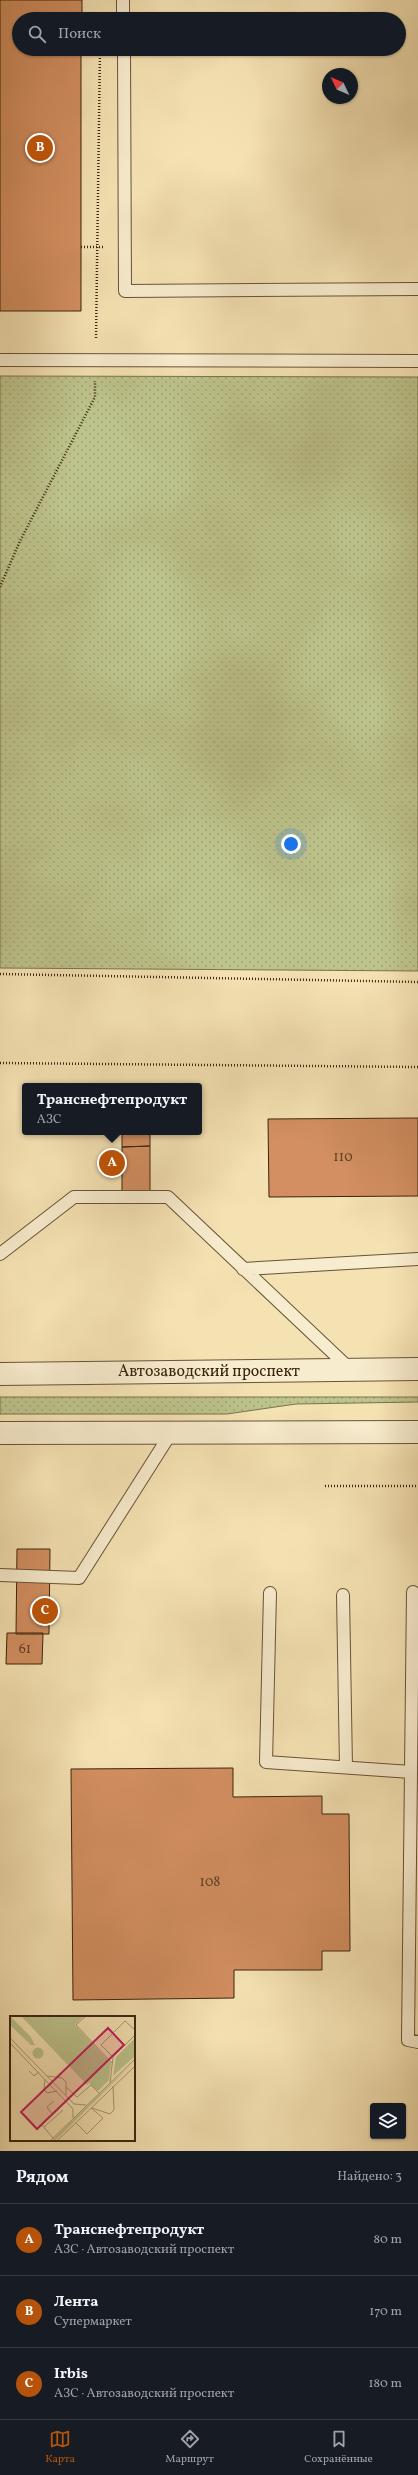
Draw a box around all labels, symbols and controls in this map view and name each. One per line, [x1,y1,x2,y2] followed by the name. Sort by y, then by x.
[12,12,406,56] search box
[26,23,48,45] icon: search
[58,24,101,45] text: Поиск
[322,68,358,104] north arrow
[27,133,53,163] pin: B
[281,834,301,854] your location
[22,1083,202,1135] popup
[37,1090,187,1111] text: Транснефтепродукт
[37,1111,62,1129] text: АЗС
[99,1148,125,1178] pin: A
[333,1148,353,1167] house number: 110
[118,1361,300,1383] street label: Автозаводский проспект
[32,1596,58,1626] pin: C
[19,1640,31,1659] house number: 61
[200,1873,220,1892] house number: 108
[10,2016,135,2141] inset map
[370,2103,406,2139] map controls
[370,2103,406,2139] button: layers
[16,2166,69,2189] text: Рядом
[337,2168,402,2186] text: Найдено: 3
[54,2220,204,2241] text: Транснефтепродукт
[24,2231,34,2249] text: A
[373,2231,402,2249] text: 80 m
[54,2241,234,2259] text: АЗС · Автозаводский проспект
[54,2292,98,2313] text: Лента
[25,2303,33,2321] text: B
[369,2303,402,2321] text: 170 m
[54,2313,132,2331] text: Супермаркет
[54,2364,88,2385] text: Irbis
[25,2375,33,2393] text: C
[368,2375,402,2393] text: 180 m
[54,2385,234,2403] text: АЗС · Автозаводский проспект
[45,2428,75,2467] tab: Карта
[165,2428,214,2467] tab: Маршрут
[304,2428,373,2467] tab: Сохранённые

